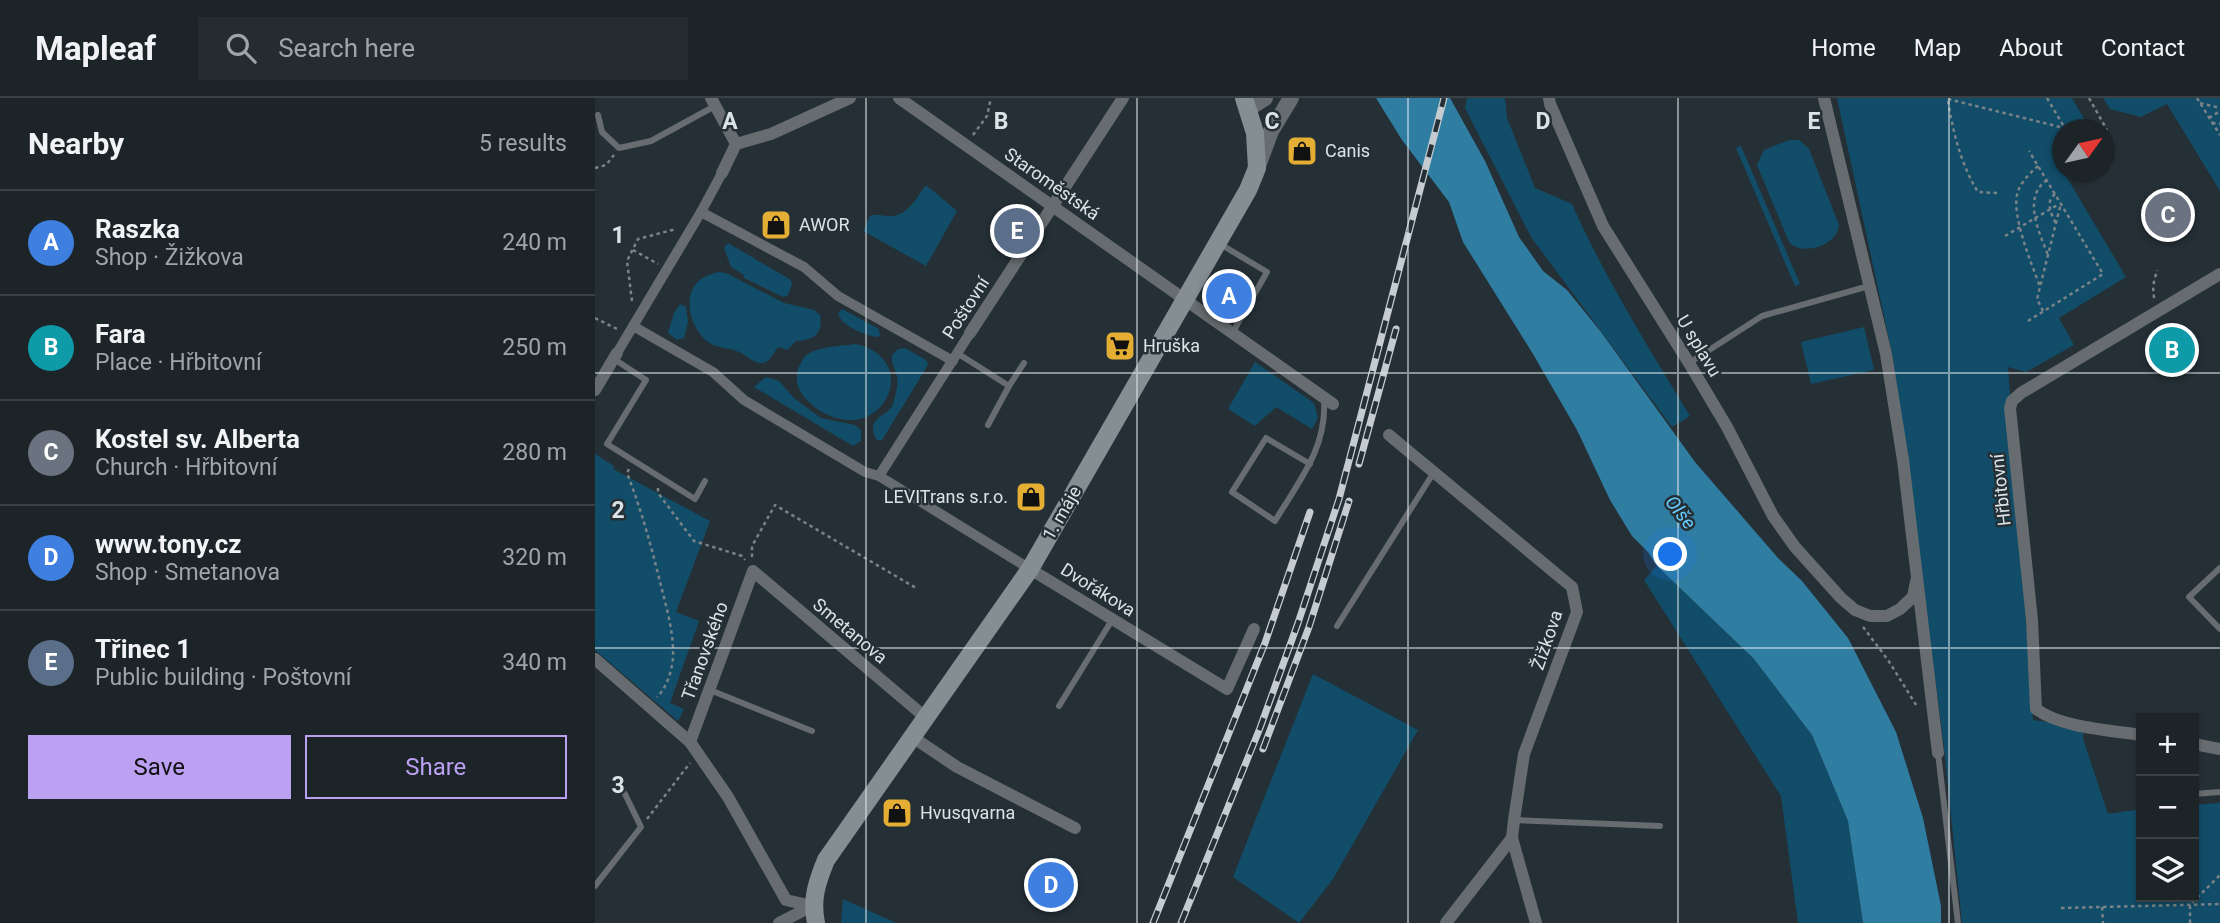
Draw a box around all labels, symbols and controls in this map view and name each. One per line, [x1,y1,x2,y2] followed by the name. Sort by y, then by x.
[198,17,688,80] search box
[35,29,156,68] text: Mapleaf
[222,29,260,67] icon: search
[278,33,415,63] text: Search here
[1811,34,1876,62] text: Home
[1914,34,1961,62] text: Map
[1999,34,2063,62] text: About
[2101,34,2185,62] text: Contact
[722,108,738,135] text: A
[994,108,1008,135] text: B
[1264,108,1280,135] text: C
[1536,108,1550,135] text: D
[1808,108,1821,135] text: E
[2052,119,2115,182] north arrow
[28,126,124,161] text: Nearby
[479,130,567,157] text: 5 results
[1285,134,1319,168] shop icon: Canis
[1325,140,1370,161] place label: Canis
[1001,143,1104,224] street label: Staroměstská
[2145,189,2191,241] pin: C
[994,205,1040,257] pin: E
[759,208,793,242] shop icon: AWOR
[95,214,180,244] text: Raszka
[799,214,850,235] place label: AWOR
[611,222,625,249] text: 1
[43,229,59,256] text: A
[502,229,567,256] text: 240 m
[95,244,244,271] text: Shop · Žižkova
[1206,270,1252,322] pin: A
[938,272,994,343] street label: Poštovní
[1673,311,1726,380] street label: U splavu
[95,319,146,349] text: Fara
[2149,324,2195,376] pin: B
[1103,329,1137,363] supermarket icon: Hruška
[44,334,58,361] text: B
[502,334,567,361] text: 250 m
[1143,335,1200,356] place label: Hruška
[95,349,262,376] text: Place · Hřbitovní
[95,424,300,454] text: Kostel sv. Alberta
[43,439,59,466] text: C
[502,439,567,466] text: 280 m
[1986,452,2015,527] street label: Hřbitovní
[95,454,278,481] text: Church · Hřbitovní
[1014,480,1048,514] shop icon: LEVITrans s.r.o.
[1038,482,1085,543] street label: 1. máje
[884,486,1008,507] place label: LEVITrans s.r.o.
[1660,491,1701,534] water label: Olše
[611,497,625,524] text: 2
[95,529,242,559] text: www.tony.cz
[1653,537,1687,571] your location
[44,544,58,571] text: D
[502,544,567,571] text: 320 m
[1057,558,1139,621] street label: Dvořákova
[95,559,280,586] text: Shop · Smetanova
[809,594,892,668] street label: Smetanova
[677,599,732,703] street label: Třanovského
[1527,607,1567,672] street label: Žižkova
[95,634,191,664] text: Třinec 1
[45,649,57,676] text: E
[502,649,567,676] text: 340 m
[95,664,352,691] text: Public building · Poštovní
[2136,713,2199,902] map controls
[2136,713,2199,776] button: +
[28,735,291,799] button: Save
[305,735,567,799] button: Share
[611,772,625,799] text: 3
[2136,776,2199,839] button: −
[880,796,914,830] shop icon: Hvusqvarna
[920,802,1015,823] place label: Hvusqvarna
[2136,839,2199,902] button: layers
[1028,859,1074,911] pin: D

